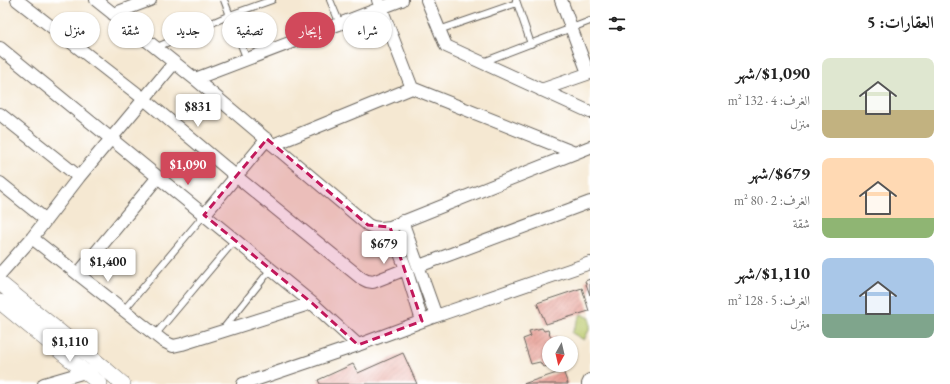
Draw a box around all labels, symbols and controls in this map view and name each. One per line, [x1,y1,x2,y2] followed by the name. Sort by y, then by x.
[867,11,934,33] text: العقارات: 5
[50,12,100,48] chip: منزل
[108,12,154,48] chip: شقة
[162,12,214,48] chip: جديد
[222,12,277,48] chip: تصفية
[285,12,335,48] chip: إيجار
[343,12,392,48] chip: شراء
[606,13,628,35] icon: filters
[736,62,810,84] text: $1,090/شهر
[854,74,902,122] icon: home
[728,92,810,109] text: الغرف: 4 · 132 m²
[174,94,222,128] pin: $831
[185,98,211,115] text: $831
[790,115,810,132] text: منزل
[155,152,221,186] pin: $1,090
[170,156,206,173] text: $1,090
[749,162,810,184] text: $679/شهر
[854,174,902,222] icon: home
[734,192,810,209] text: الغرف: 2 · 80 m²
[793,215,810,232] text: شقة
[360,231,408,265] pin: $679
[371,235,397,252] text: $679
[75,249,141,283] pin: $1,400
[90,253,126,270] text: $1,400
[736,262,810,284] text: $1,110/شهر
[854,274,902,322] icon: home
[728,292,810,309] text: الغرف: 5 · 128 m²
[790,315,810,332] text: منزل
[37,329,103,363] pin: $1,110
[52,333,88,350] text: $1,110
[542,336,578,372] north arrow
[542,336,578,372] map controls

